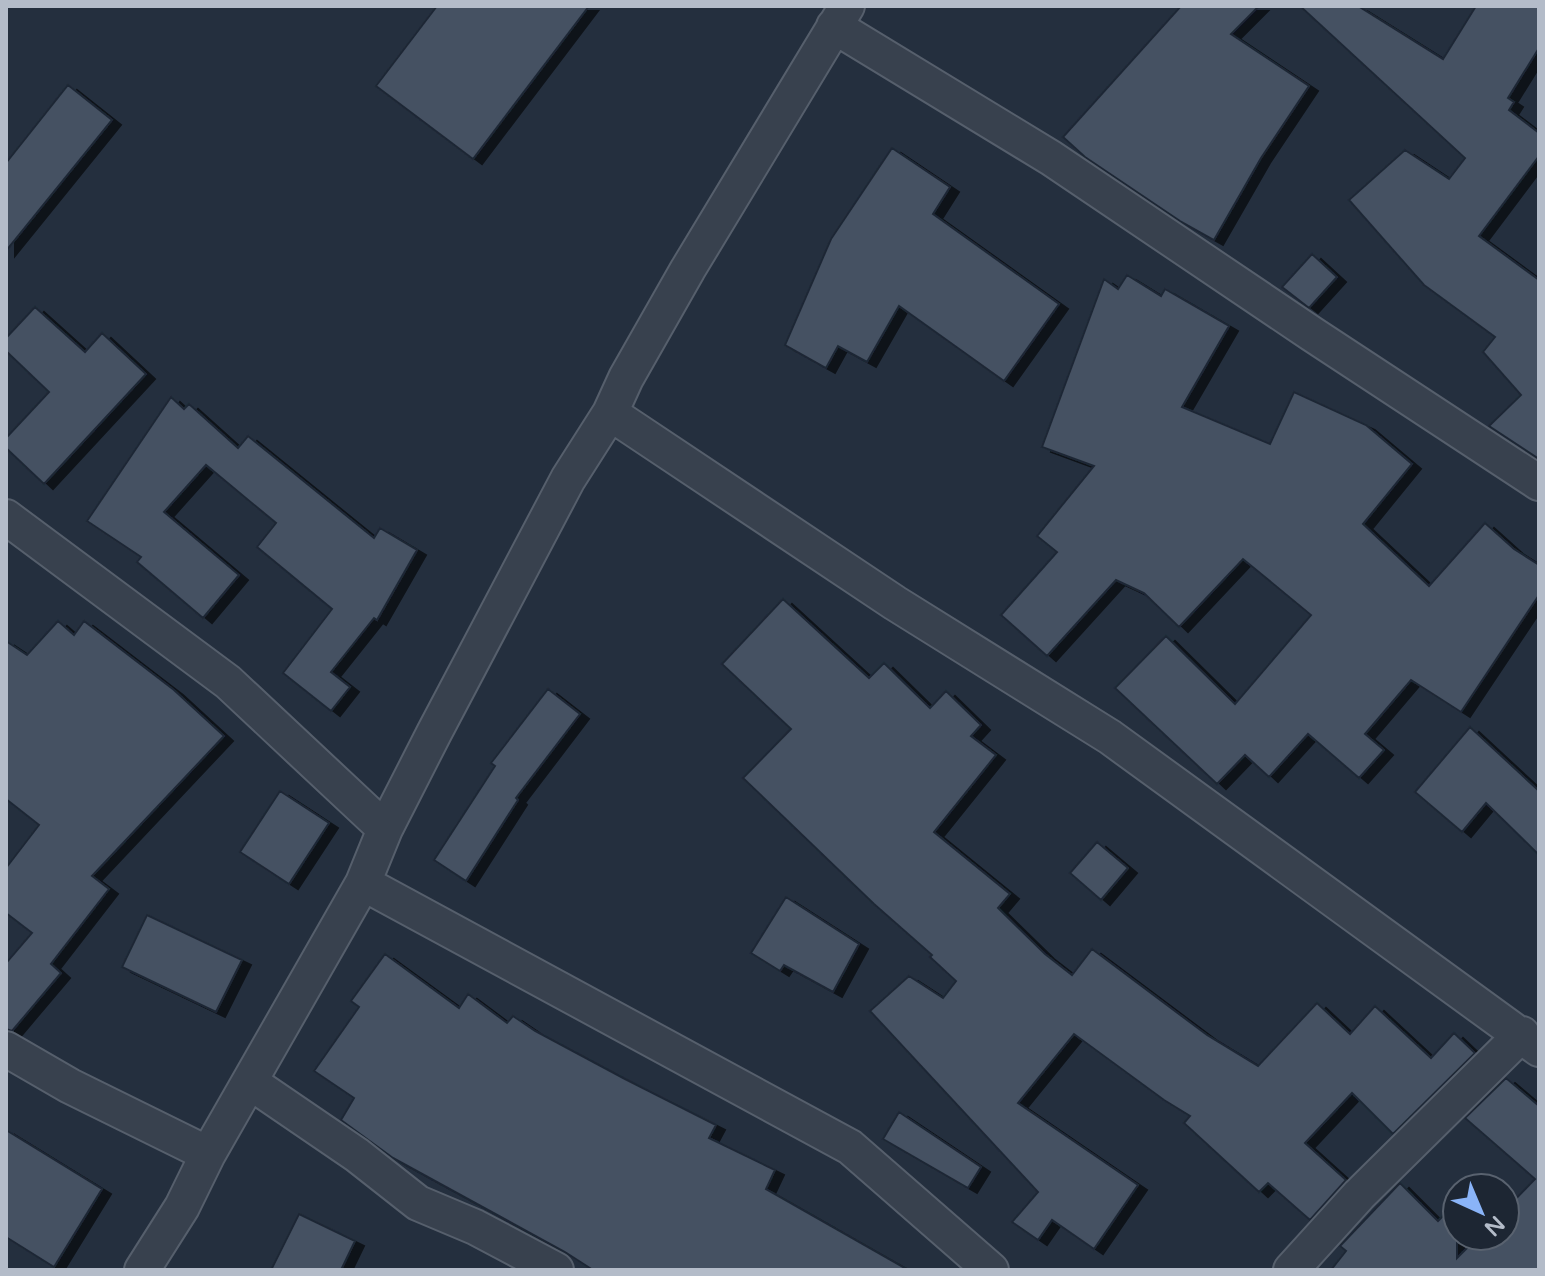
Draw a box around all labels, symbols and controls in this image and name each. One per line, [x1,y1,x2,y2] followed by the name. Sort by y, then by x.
[1441,1172,1521,1252] north arrow
[1479,1210,1510,1241] text: N

